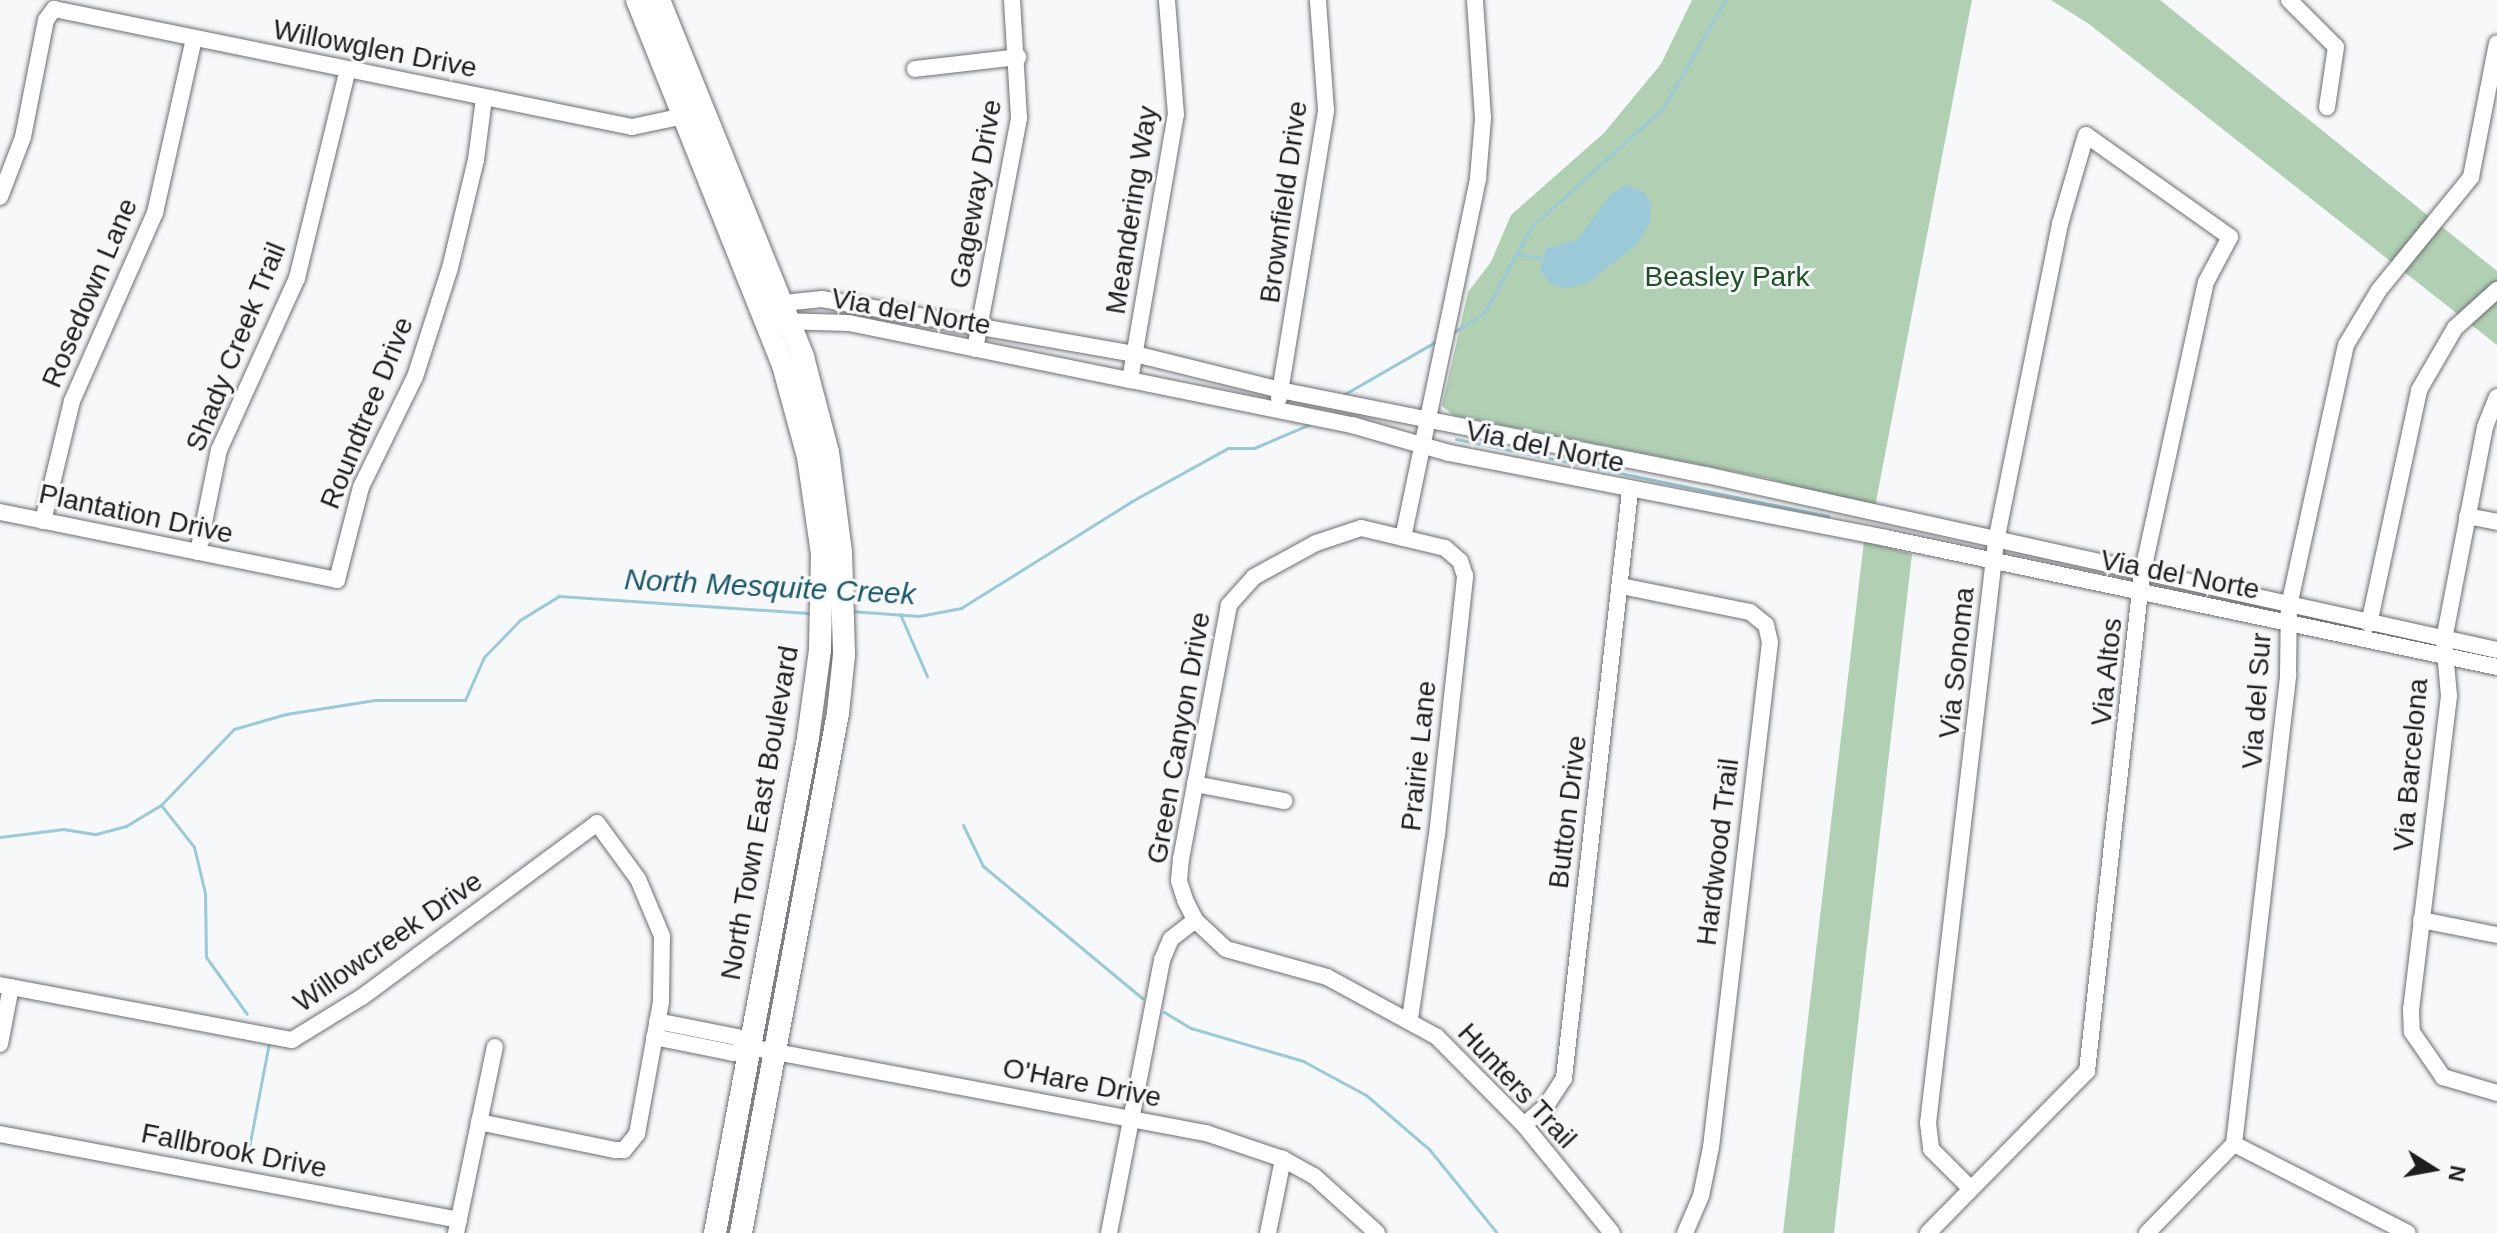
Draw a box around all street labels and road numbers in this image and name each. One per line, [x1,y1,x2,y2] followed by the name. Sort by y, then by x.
[270,13,480,85] street label: Willowglen Drive
[943,97,1009,291] street label: Gageway Drive
[1253,99,1315,305] street label: Brownfield Drive
[1099,103,1165,317] street label: Meandering Way
[35,193,145,393] street label: Rosedown Lane
[179,237,293,457] street label: Shady Creek Trail
[829,281,993,343] street label: Via del Norte
[313,312,421,514] street label: Roundtree Drive
[1463,414,1627,480] street label: Via del Norte
[36,477,236,551] street label: Plantation Drive
[2098,543,2262,607] street label: Via del Norte
[1932,586,1982,740] street label: Via Sonoma
[1140,609,1218,867] street label: Green Canyon Drive
[2085,616,2129,728] street label: Via Altos
[2235,632,2279,770] street label: Via del Sur
[714,643,806,983] street label: North Town East Boulevard
[2387,677,2435,853] street label: Via Barcelona
[1394,679,1444,833] street label: Prairie Lane
[1542,733,1594,891] street label: Button Drive
[1690,756,1746,948] street label: Hardwood Trail
[287,864,489,1020] street label: Willowcreek Drive
[1450,1016,1584,1156] street label: Hunters Trail
[1000,1051,1164,1115] street label: O'Hare Drive
[138,1117,330,1185] street label: Fallbrook Drive

